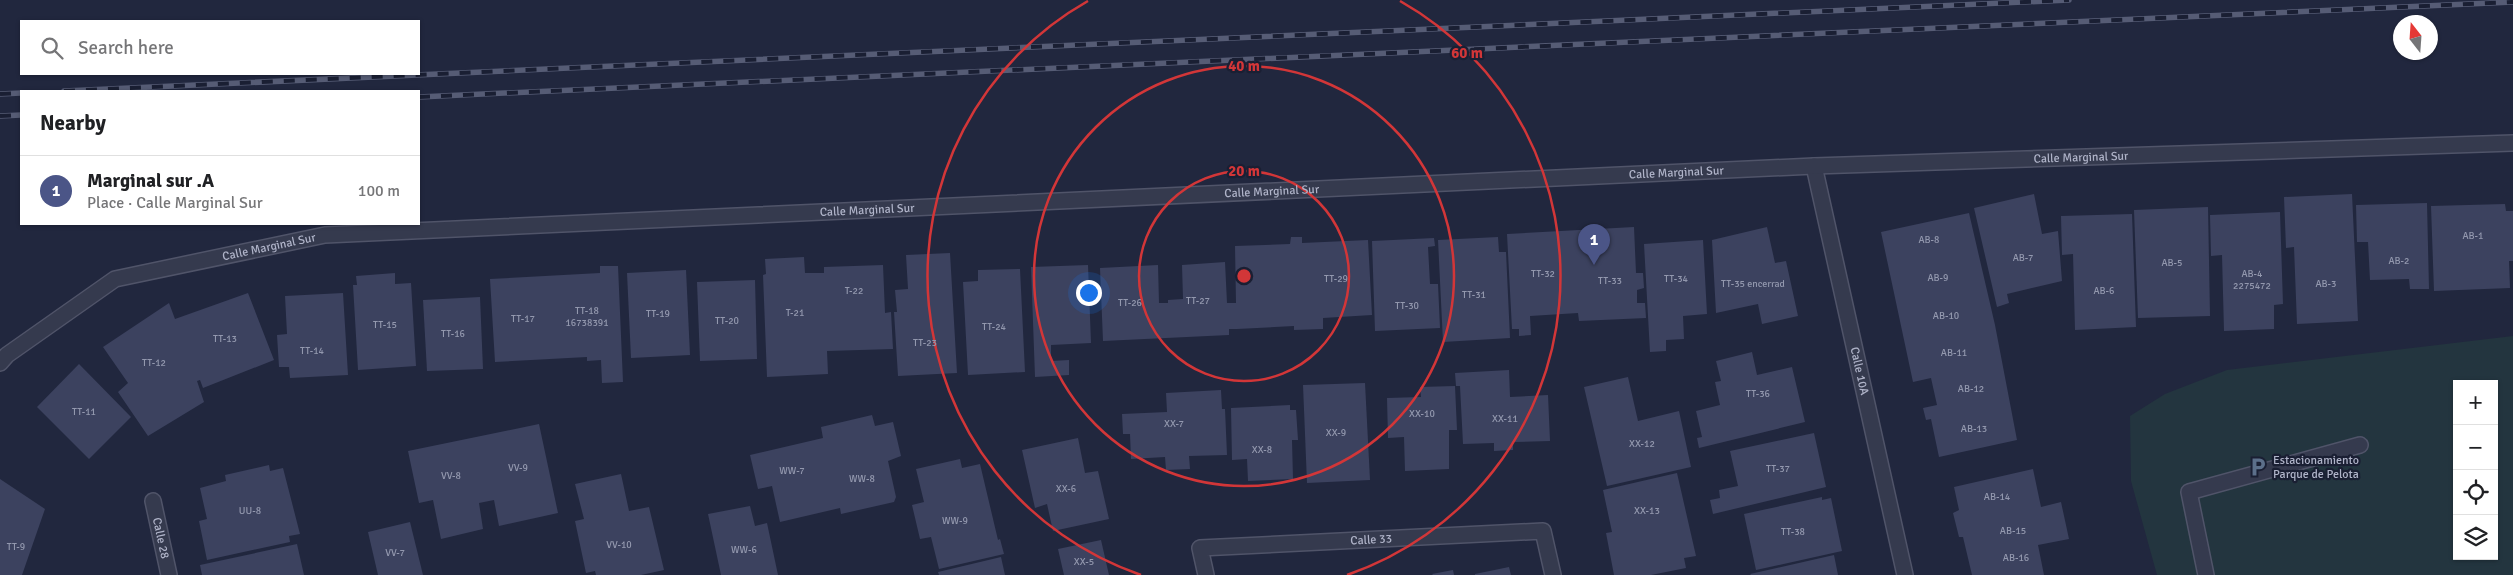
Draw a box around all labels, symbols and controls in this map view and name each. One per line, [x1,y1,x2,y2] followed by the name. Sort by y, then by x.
[2393,15,2438,60] north arrow
[20,20,420,75] search box
[38,34,66,62] icon: search
[78,36,174,60] text: Search here
[1451,44,1483,62] text: 60 m
[1228,57,1260,75] text: 40 m
[40,110,106,136] text: Nearby
[2033,148,2129,166] street label: Calle Marginal Sur
[1228,162,1260,180] text: 20 m
[1629,163,1725,182] street label: Calle Marginal Sur
[87,169,214,193] text: Marginal sur .A
[52,181,60,201] text: 1
[358,181,400,201] text: 100 m
[1224,181,1320,201] street label: Calle Marginal Sur
[87,193,263,213] text: Place · Calle Marginal Sur
[819,200,915,220] street label: Calle Marginal Sur
[1578,224,1610,265] pin: 1
[221,230,318,264] street label: Calle Marginal Sur
[2462,230,2484,242] house number: AB-1
[1918,234,1940,246] house number: AB-8
[2013,252,2033,264] house number: AB-7
[2388,255,2410,267] house number: AB-2
[2161,257,2183,269] house number: AB-5
[1235,267,1253,285] centre of rings
[1531,268,1555,280] house number: TT-32
[2233,268,2271,292] house number: AB-4 2275472
[1927,272,1949,284] house number: AB-9
[1324,273,1348,285] house number: TT-29
[1664,273,1689,285] house number: TT-34
[1598,275,1622,287] house number: TT-33
[1721,278,1785,290] house number: TT-35 encerrad
[2315,278,2337,290] house number: AB-3
[1076,280,1102,306] your location
[845,285,863,297] house number: T-22
[2093,285,2115,297] house number: AB-6
[1462,289,1486,301] house number: TT-31
[1186,295,1210,307] house number: TT-27
[1118,297,1142,309] house number: TT-26
[1395,300,1419,312] house number: TT-30
[565,305,609,329] house number: TT-18 16738391
[786,307,804,319] house number: T-21
[646,308,670,320] house number: TT-19
[1933,310,1959,322] house number: AB-10
[511,313,535,325] house number: TT-17
[715,315,739,327] house number: TT-20
[373,319,397,331] house number: TT-15
[982,321,1007,333] house number: TT-24
[441,328,465,340] house number: TT-16
[213,333,237,345] house number: TT-13
[913,337,937,349] house number: TT-23
[300,345,325,357] house number: TT-14
[1847,345,1872,397] street label: Calle 10A
[1941,347,1967,359] house number: AB-11
[142,357,166,369] house number: TT-12
[2453,380,2498,560] map controls
[2453,380,2498,425] button: +
[1958,383,1984,395] house number: AB-12
[1746,388,1770,400] house number: TT-36
[72,406,96,418] house number: TT-11
[1409,408,1435,420] house number: XX-10
[1492,413,1518,425] house number: XX-11
[1164,418,1184,430] house number: XX-7
[1961,423,1987,435] house number: AB-13
[2453,425,2498,470] button: −
[1326,427,1346,439] house number: XX-9
[1629,438,1655,450] house number: XX-12
[1252,444,1272,456] house number: XX-8
[2273,453,2359,482] place label: Estacionamiento Parque de Pelota
[2247,456,2269,478] parking icon: Estacionamiento Parque de Pelota
[508,462,528,474] house number: VV-9
[1766,463,1790,475] house number: TT-37
[779,465,805,477] house number: WW-7
[441,470,461,482] house number: VV-8
[2453,470,2498,515] button: locate
[849,473,875,485] house number: WW-8
[1056,483,1076,495] house number: XX-6
[1984,491,2011,503] house number: AB-14
[239,505,261,517] house number: UU-8
[1634,505,1660,517] house number: XX-13
[942,515,968,527] house number: WW-9
[2453,515,2498,560] button: layers
[149,516,173,560] street label: Calle 28
[2000,525,2026,537] house number: AB-15
[1781,526,1805,538] house number: TT-38
[1350,531,1392,548] street label: Calle 33
[606,539,632,551] house number: VV-10
[7,541,25,553] house number: TT-9
[731,544,757,556] house number: WW-6
[385,547,405,559] house number: VV-7
[2003,552,2029,564] house number: AB-16
[1074,556,1094,568] house number: XX-5

